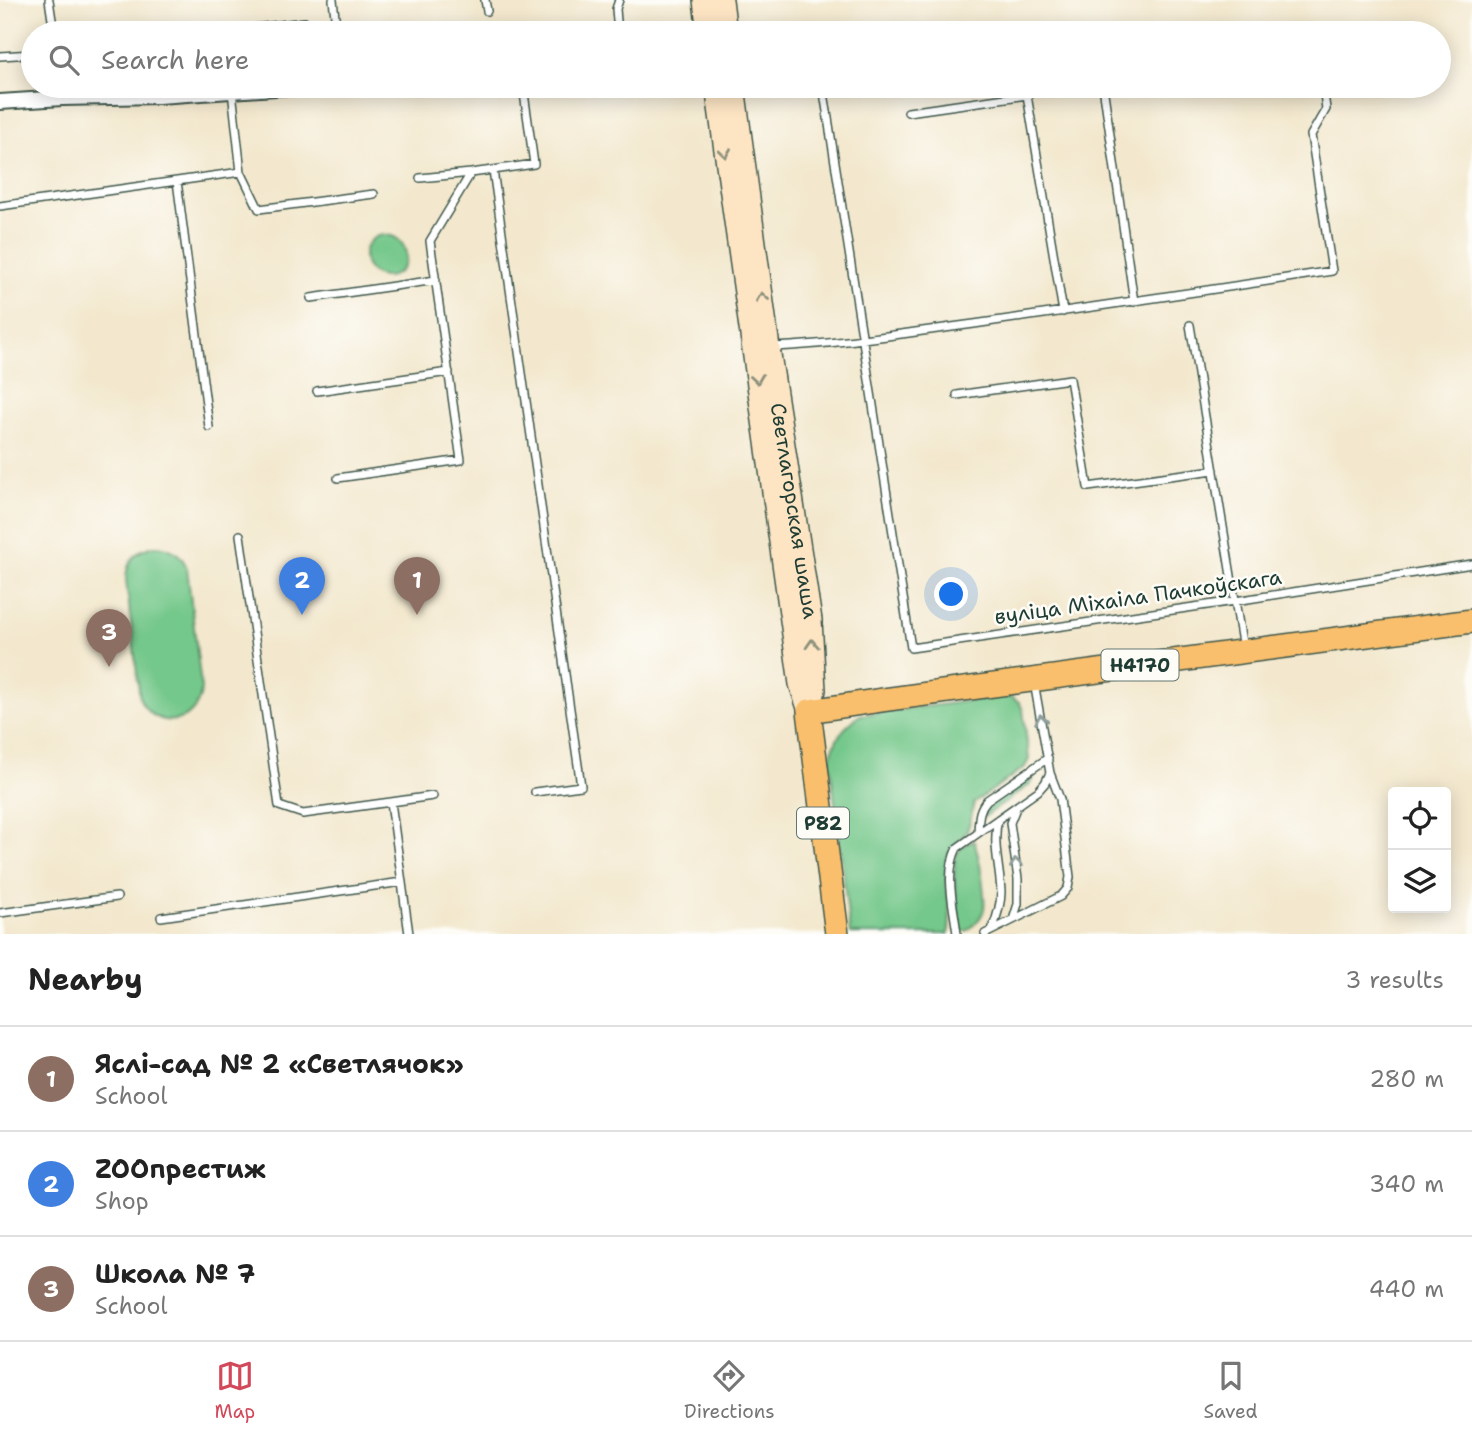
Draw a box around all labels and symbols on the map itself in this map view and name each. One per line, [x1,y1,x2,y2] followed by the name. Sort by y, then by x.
[718,147,733,159] one-way arrow
[755,291,770,303] one-way arrow
[749,373,764,384] one-way arrow
[764,401,825,621] street label: Светлагорская шаша
[279,557,325,615] pin: 2
[394,557,440,615] pin: 1
[993,563,1283,631] street label: вуліца Міхаіла Пачкоўскага
[934,577,968,611] your location
[86,609,132,667] pin: 3
[805,638,820,649] one-way arrow
[1102,650,1178,680] road number: Н4170
[1034,713,1049,725] one-way arrow
[797,808,849,838] road number: Р82
[1008,857,1023,869] one-way arrow

